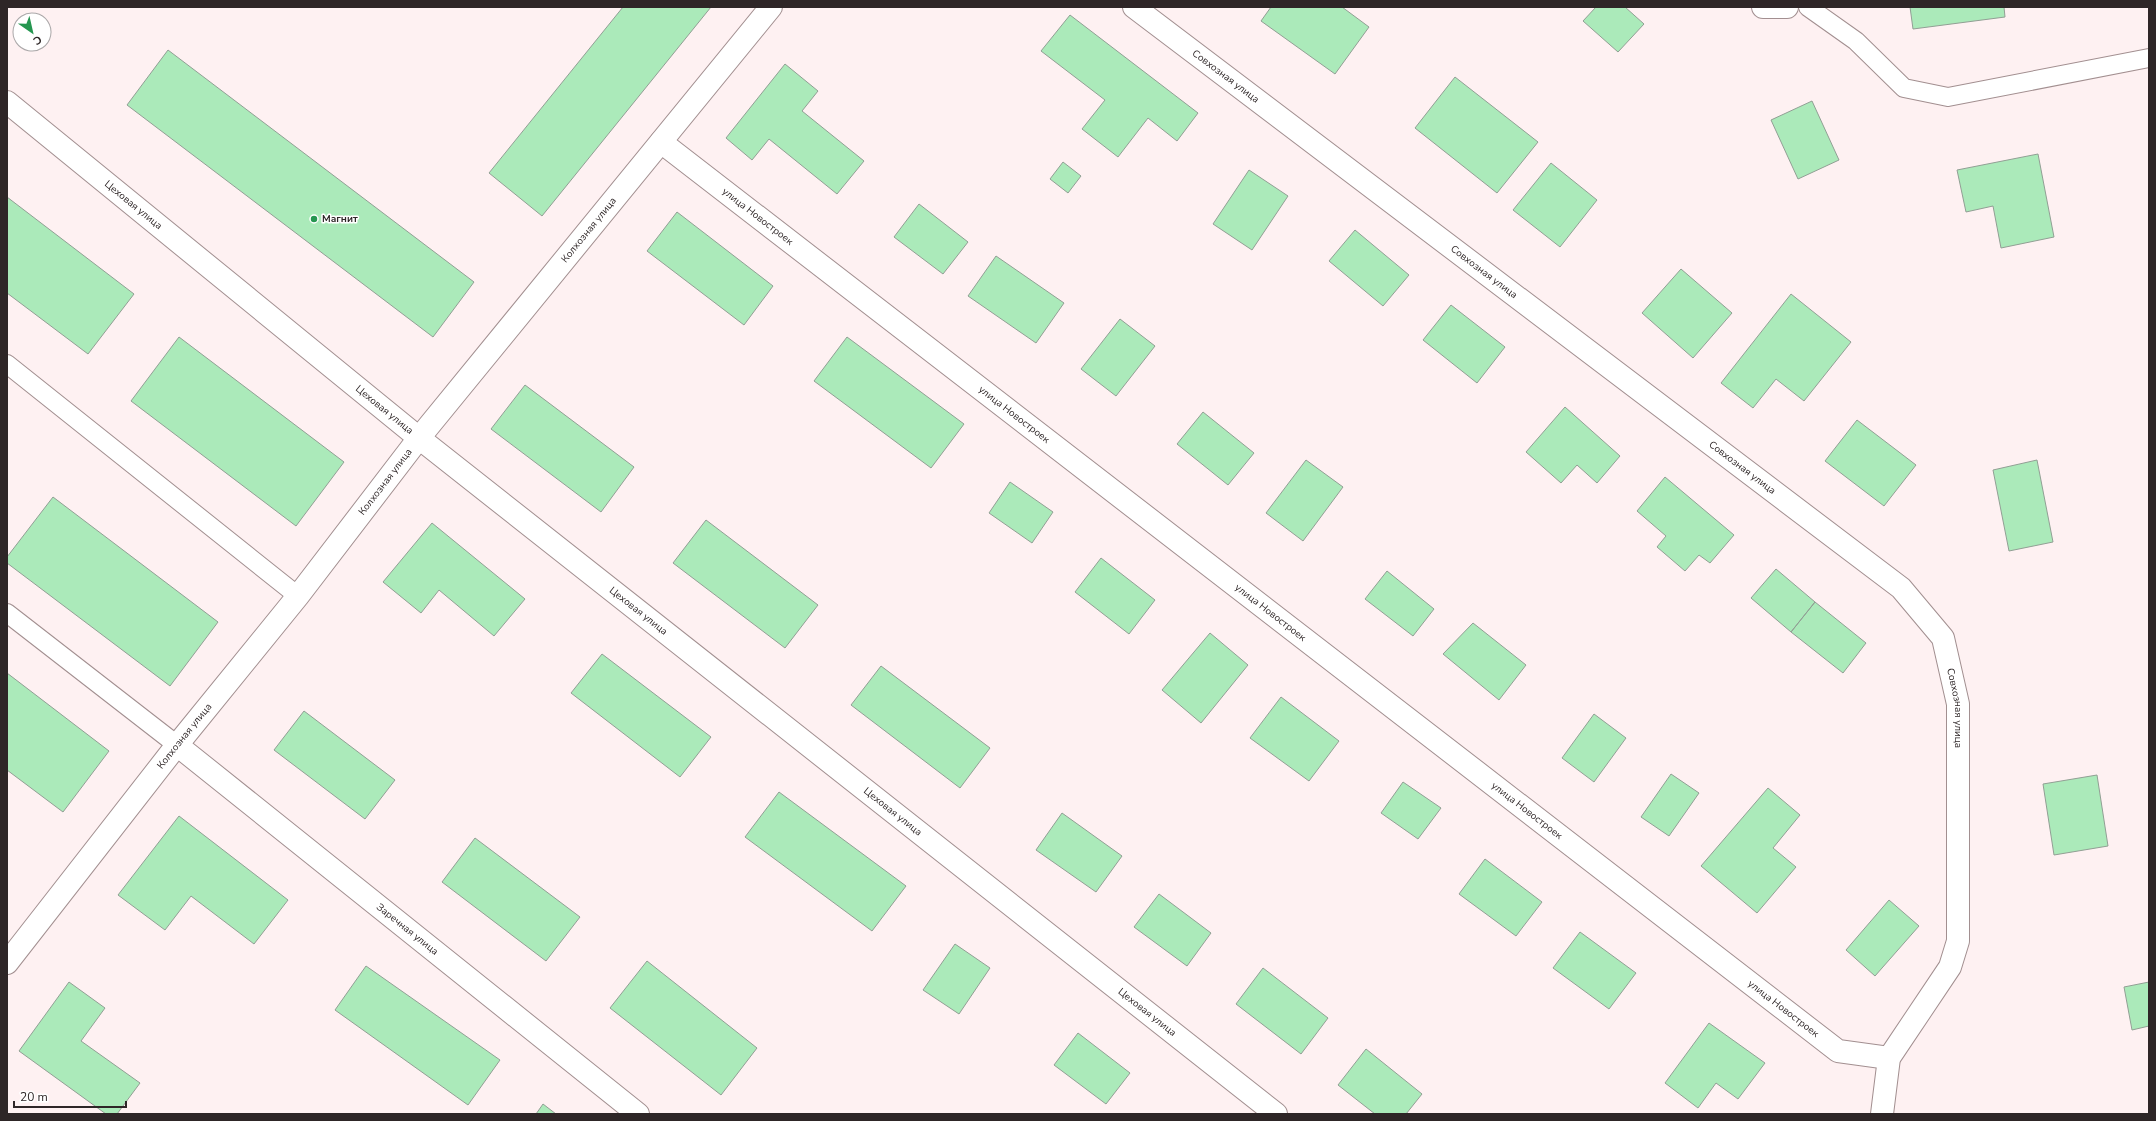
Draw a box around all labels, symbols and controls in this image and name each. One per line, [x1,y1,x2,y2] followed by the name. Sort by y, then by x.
[12,12,52,52] north arrow
[30,32,45,48] text: С
[1189,46,1262,106] street label: Совхозная улица
[101,177,165,233] street label: Цеховая улица
[719,185,797,249] street label: улица Новостроек
[558,194,620,266] street label: Колхозная улица
[322,212,358,226] place label: Магнит
[309,214,319,224] marker: Магнит
[1447,242,1520,302] street label: Совхозная улица
[352,382,416,438] street label: Цеховая улица
[976,383,1053,447] street label: улица Новостроек
[1706,438,1779,498] street label: Совхозная улица
[355,446,415,518] street label: Колхозная улица
[1232,581,1309,645] street label: улица Новостроек
[606,584,671,638] street label: Цеховая улица
[1943,667,1965,748] street label: Совхозная улица
[154,700,215,772] street label: Колхозная улица
[1488,779,1566,843] street label: улица Новостроек
[861,784,925,839] street label: Цеховая улица
[373,900,441,959] street label: Заречная улица
[1745,977,1822,1041] street label: улица Новостроек
[1115,985,1179,1040] street label: Цеховая улица
[14,1083,126,1109] scale bar
[20,1089,48,1105] text: 20 m

